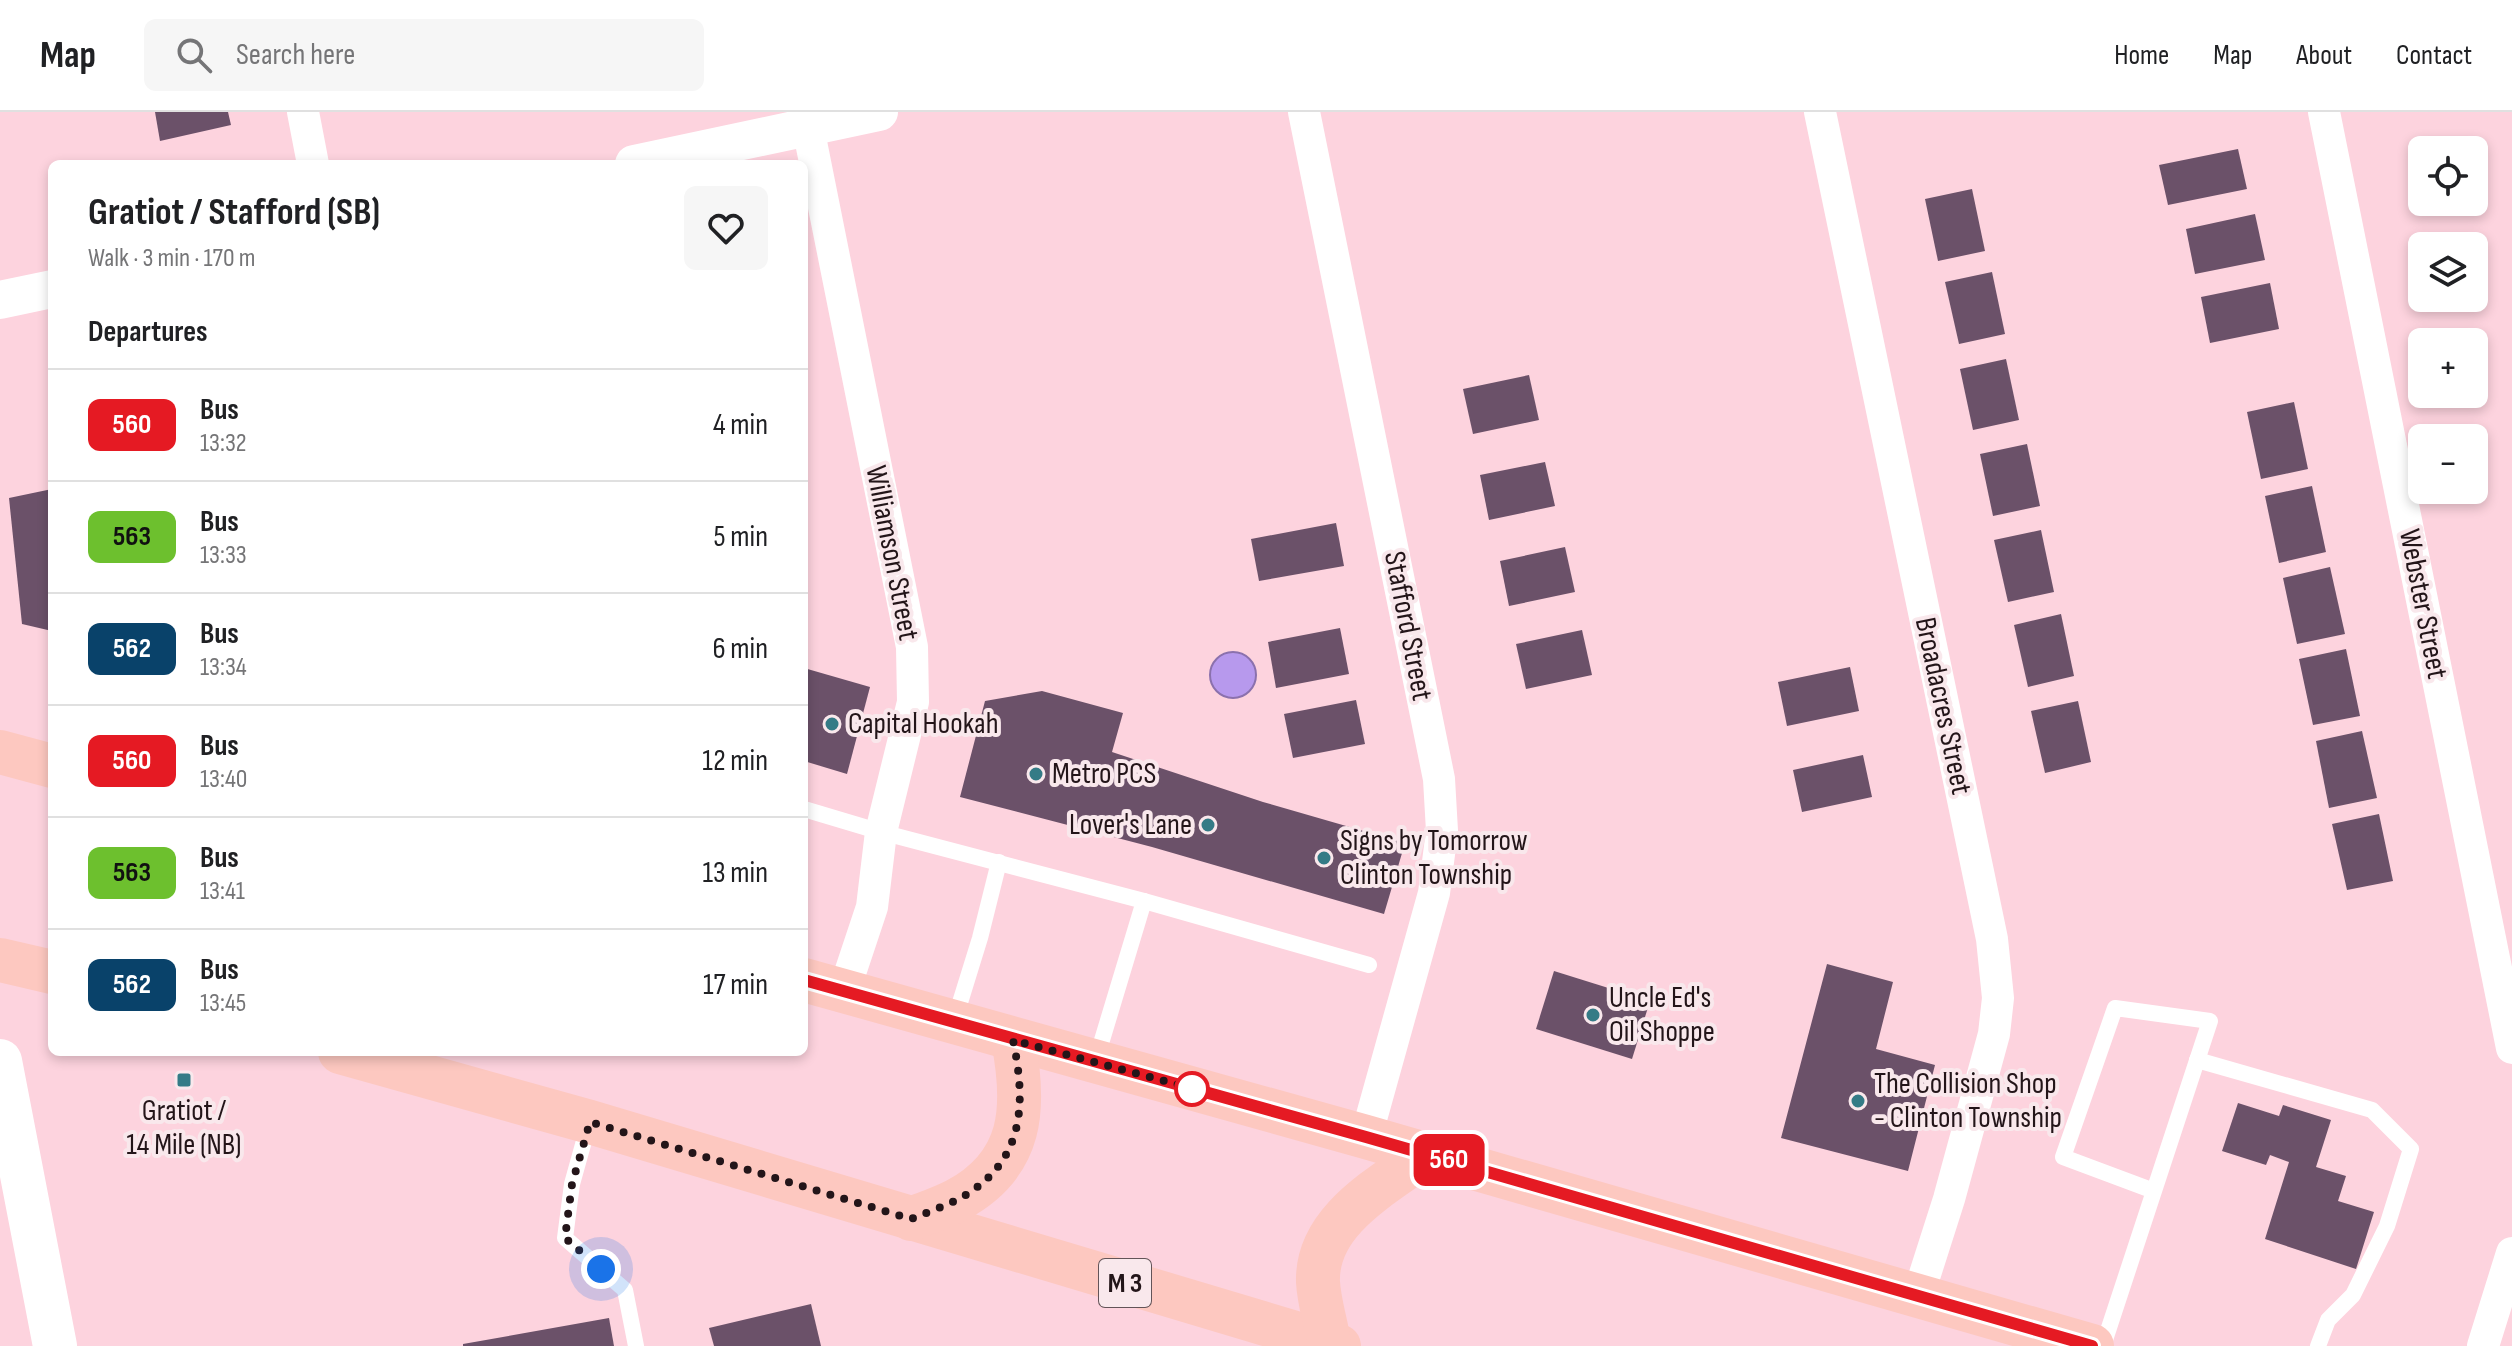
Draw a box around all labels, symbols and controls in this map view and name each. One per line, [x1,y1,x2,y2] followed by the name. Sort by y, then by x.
[144,19,704,91] search box
[40,33,96,78] text: Map
[172,33,216,77] icon: search
[236,37,355,73] text: Search here
[2114,39,2169,72] text: Home
[2213,39,2252,72] text: Map
[2296,39,2352,72] text: About
[2396,39,2472,72] text: Contact
[2408,136,2488,504] map controls
[2408,136,2488,216] button: locate
[684,186,768,270] button: heart
[88,190,380,235] text: Gratiot / Stafford (SB)
[2408,232,2488,312] button: layers
[88,243,255,274] text: Walk · 3 min · 170 m
[88,314,208,350] text: Departures
[2408,328,2488,408] button: +
[200,392,239,428] text: Bus
[713,407,768,443] text: 4 min
[113,408,151,441] text: 560
[2408,424,2488,504] button: −
[200,428,247,459] text: 13:32
[857,462,927,644] street label: Williamson Street
[200,504,239,540] text: Bus
[714,519,768,555] text: 5 min
[113,520,151,553] text: 563
[2391,526,2455,682] street label: Webster Street
[200,540,247,571] text: 13:33
[1376,548,1440,704] street label: Stafford Street
[1907,614,1979,798] street label: Broadacres Street
[200,616,239,652] text: Bus
[712,631,768,667] text: 6 min
[113,632,151,665] text: 562
[200,652,247,683] text: 13:34
[848,706,998,742] place label: Capital Hookah
[823,715,841,733] marker: Capital Hookah
[200,728,239,764] text: Bus
[702,743,768,779] text: 12 min
[113,744,151,777] text: 560
[1052,756,1156,792] place label: Metro PCS
[200,764,247,795] text: 13:40
[1027,765,1045,783] marker: Metro PCS
[1069,807,1192,843] place label: Lover's Lane
[1199,816,1217,834] marker: Lover's Lane
[1340,823,1528,893] place label: Signs by Tomorrow Clinton Township
[200,840,239,876] text: Bus
[1315,849,1333,867] marker: Signs by Tomorrow Clinton Township
[702,855,768,891] text: 13 min
[113,856,151,889] text: 563
[200,876,245,907] text: 13:41
[200,952,239,988] text: Bus
[703,967,768,1003] text: 17 min
[113,968,151,1001] text: 562
[1609,980,1715,1050] place label: Uncle Ed's Oil Shoppe
[200,988,246,1019] text: 13:45
[1584,1006,1602,1024] marker: Uncle Ed's Oil Shoppe
[1874,1066,2062,1136] place label: The Collision Shop - Clinton Township
[175,1071,193,1089] marker: Gratiot / 14 Mile (NB)
[1175,1072,1209,1106] unlabelled marker
[1849,1092,1867,1110] marker: The Collision Shop - Clinton Township
[126,1093,242,1163] place label: Gratiot / 14 Mile (NB)
[1403,1134,1495,1186] line badge: 560
[1430,1143,1468,1176] text: 560
[581,1249,621,1289] your location
[1099,1259,1151,1307] road number: M 3

